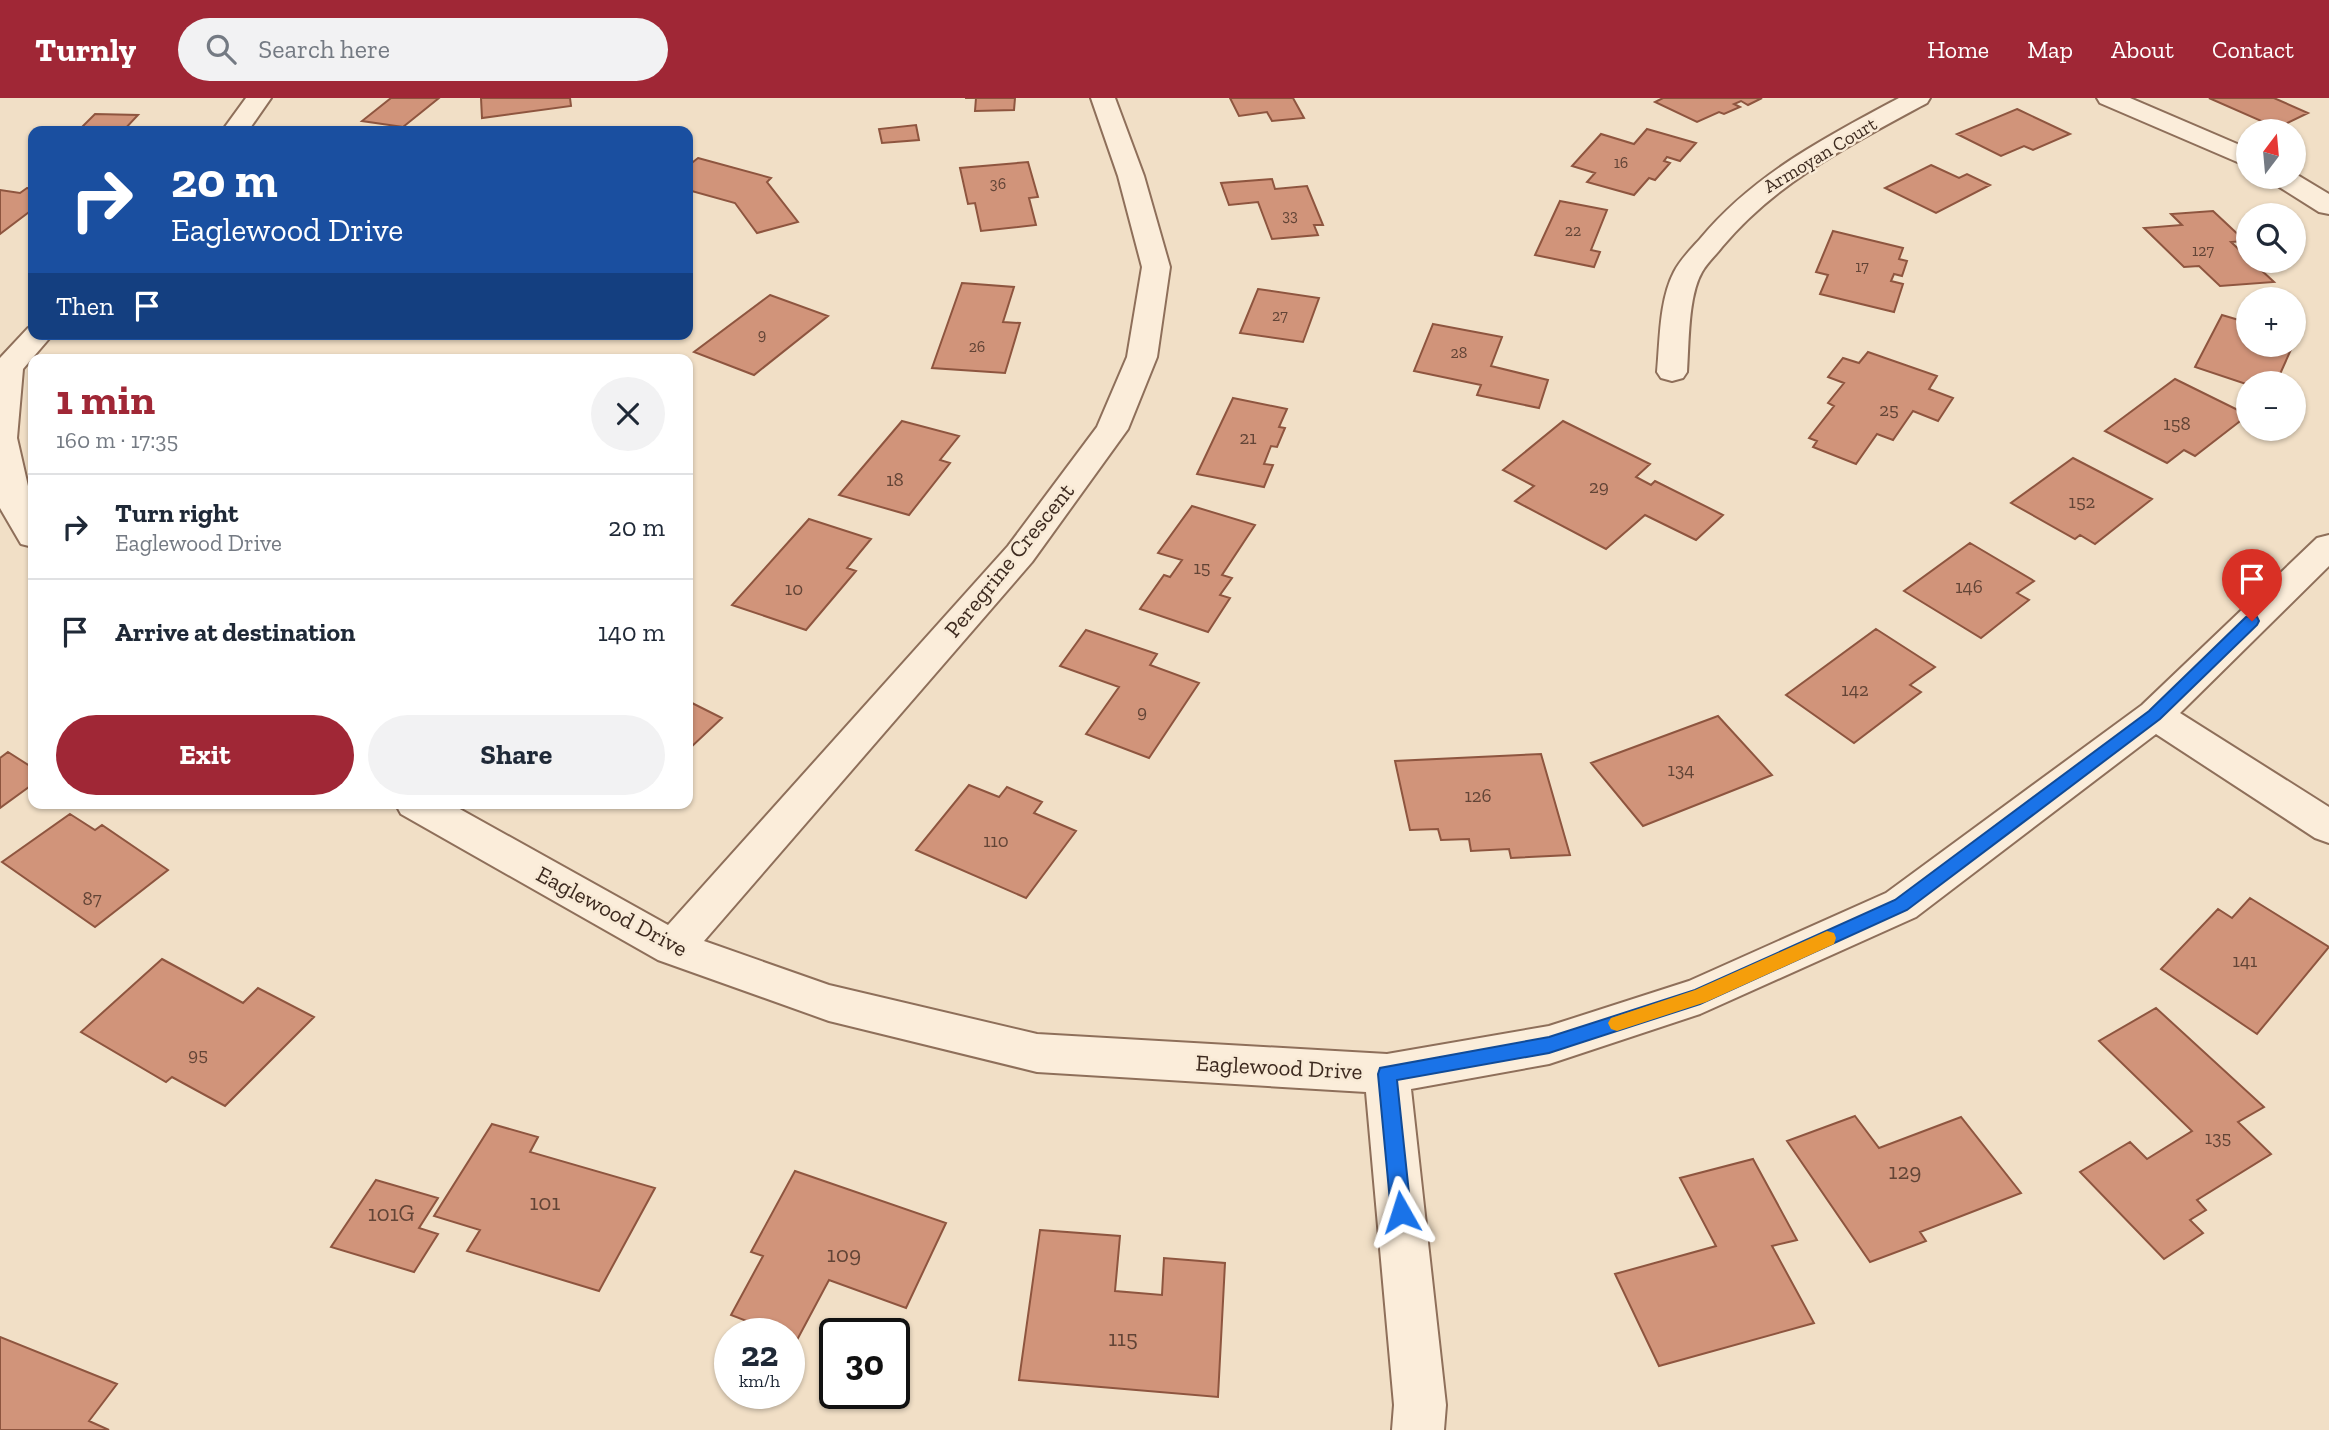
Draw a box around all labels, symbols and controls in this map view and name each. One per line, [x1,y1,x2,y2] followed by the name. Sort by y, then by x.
[178,18,668,81] search box
[35,30,136,69] text: Turnly
[202,30,240,68] icon: search
[258,33,390,65] text: Search here
[1927,35,1989,64] text: Home
[2027,35,2073,64] text: Map
[2111,35,2174,64] text: About
[2212,35,2294,64] text: Contact
[1759,112,1881,198] street label: Armoyan Court
[2236,119,2306,189] north arrow
[2236,119,2306,441] map controls
[171,151,278,210] text: 20 m
[1614,153,1628,172] house number: 16
[56,154,147,245] icon: right
[990,174,1006,193] house number: 36
[2236,203,2306,273] button: search
[1282,206,1298,225] house number: 33
[171,211,403,249] text: Eaglewood Drive
[1565,221,1581,240] house number: 22
[2192,241,2214,260] house number: 127
[1855,257,1869,276] house number: 17
[128,287,166,325] icon: arrive
[2236,287,2306,357] button: +
[56,290,114,322] text: Then
[1272,306,1288,325] house number: 27
[758,325,766,344] house number: 9
[969,337,985,356] house number: 26
[1451,343,1467,362] house number: 28
[2236,371,2306,441] button: −
[56,374,155,425] text: 1 min
[591,377,665,451] button: close
[1879,398,1899,421] house number: 25
[2163,412,2191,435] house number: 158
[56,426,178,454] text: 160 m · 17:35
[1239,426,1257,449] house number: 21
[886,468,904,491] house number: 18
[1589,475,1609,498] house number: 29
[938,477,1080,643] street label: Peregrine Crescent
[2069,490,2095,513] house number: 152
[115,497,238,529] text: Turn right
[56,508,94,546] icon: right
[608,511,665,543] text: 20 m
[115,529,282,557] text: Eaglewood Drive
[2222,549,2282,621] pin
[1193,556,1211,579] house number: 15
[2233,560,2271,598] icon: arrive
[1955,575,1983,598] house number: 146
[785,577,803,600] house number: 10
[56,613,94,651] icon: arrive
[115,616,355,648] text: Arrive at destination
[598,616,665,648] text: 140 m
[1841,678,1869,701] house number: 142
[1137,700,1147,723] house number: 9
[56,715,354,795] button: Exit
[368,715,665,795] button: Share
[1668,758,1694,781] house number: 134
[1464,784,1492,807] house number: 126
[983,829,1009,852] house number: 110
[532,859,692,963] street label: Eaglewood Drive
[82,887,102,910] house number: 87
[2233,949,2257,972] house number: 141
[188,1043,208,1066] house number: 95
[1195,1049,1363,1085] street label: Eaglewood Drive
[2205,1126,2231,1149] house number: 135
[1889,1157,1921,1185] house number: 129
[1364,1175,1438,1249] position arrow
[530,1188,561,1216] house number: 101
[368,1199,414,1227] house number: 101G
[827,1240,861,1268] house number: 109
[819,1318,910,1409] speed limit sign: 30
[1108,1324,1138,1352] house number: 115
[741,1333,778,1375] text: 22
[739,1370,780,1392] text: km/h

